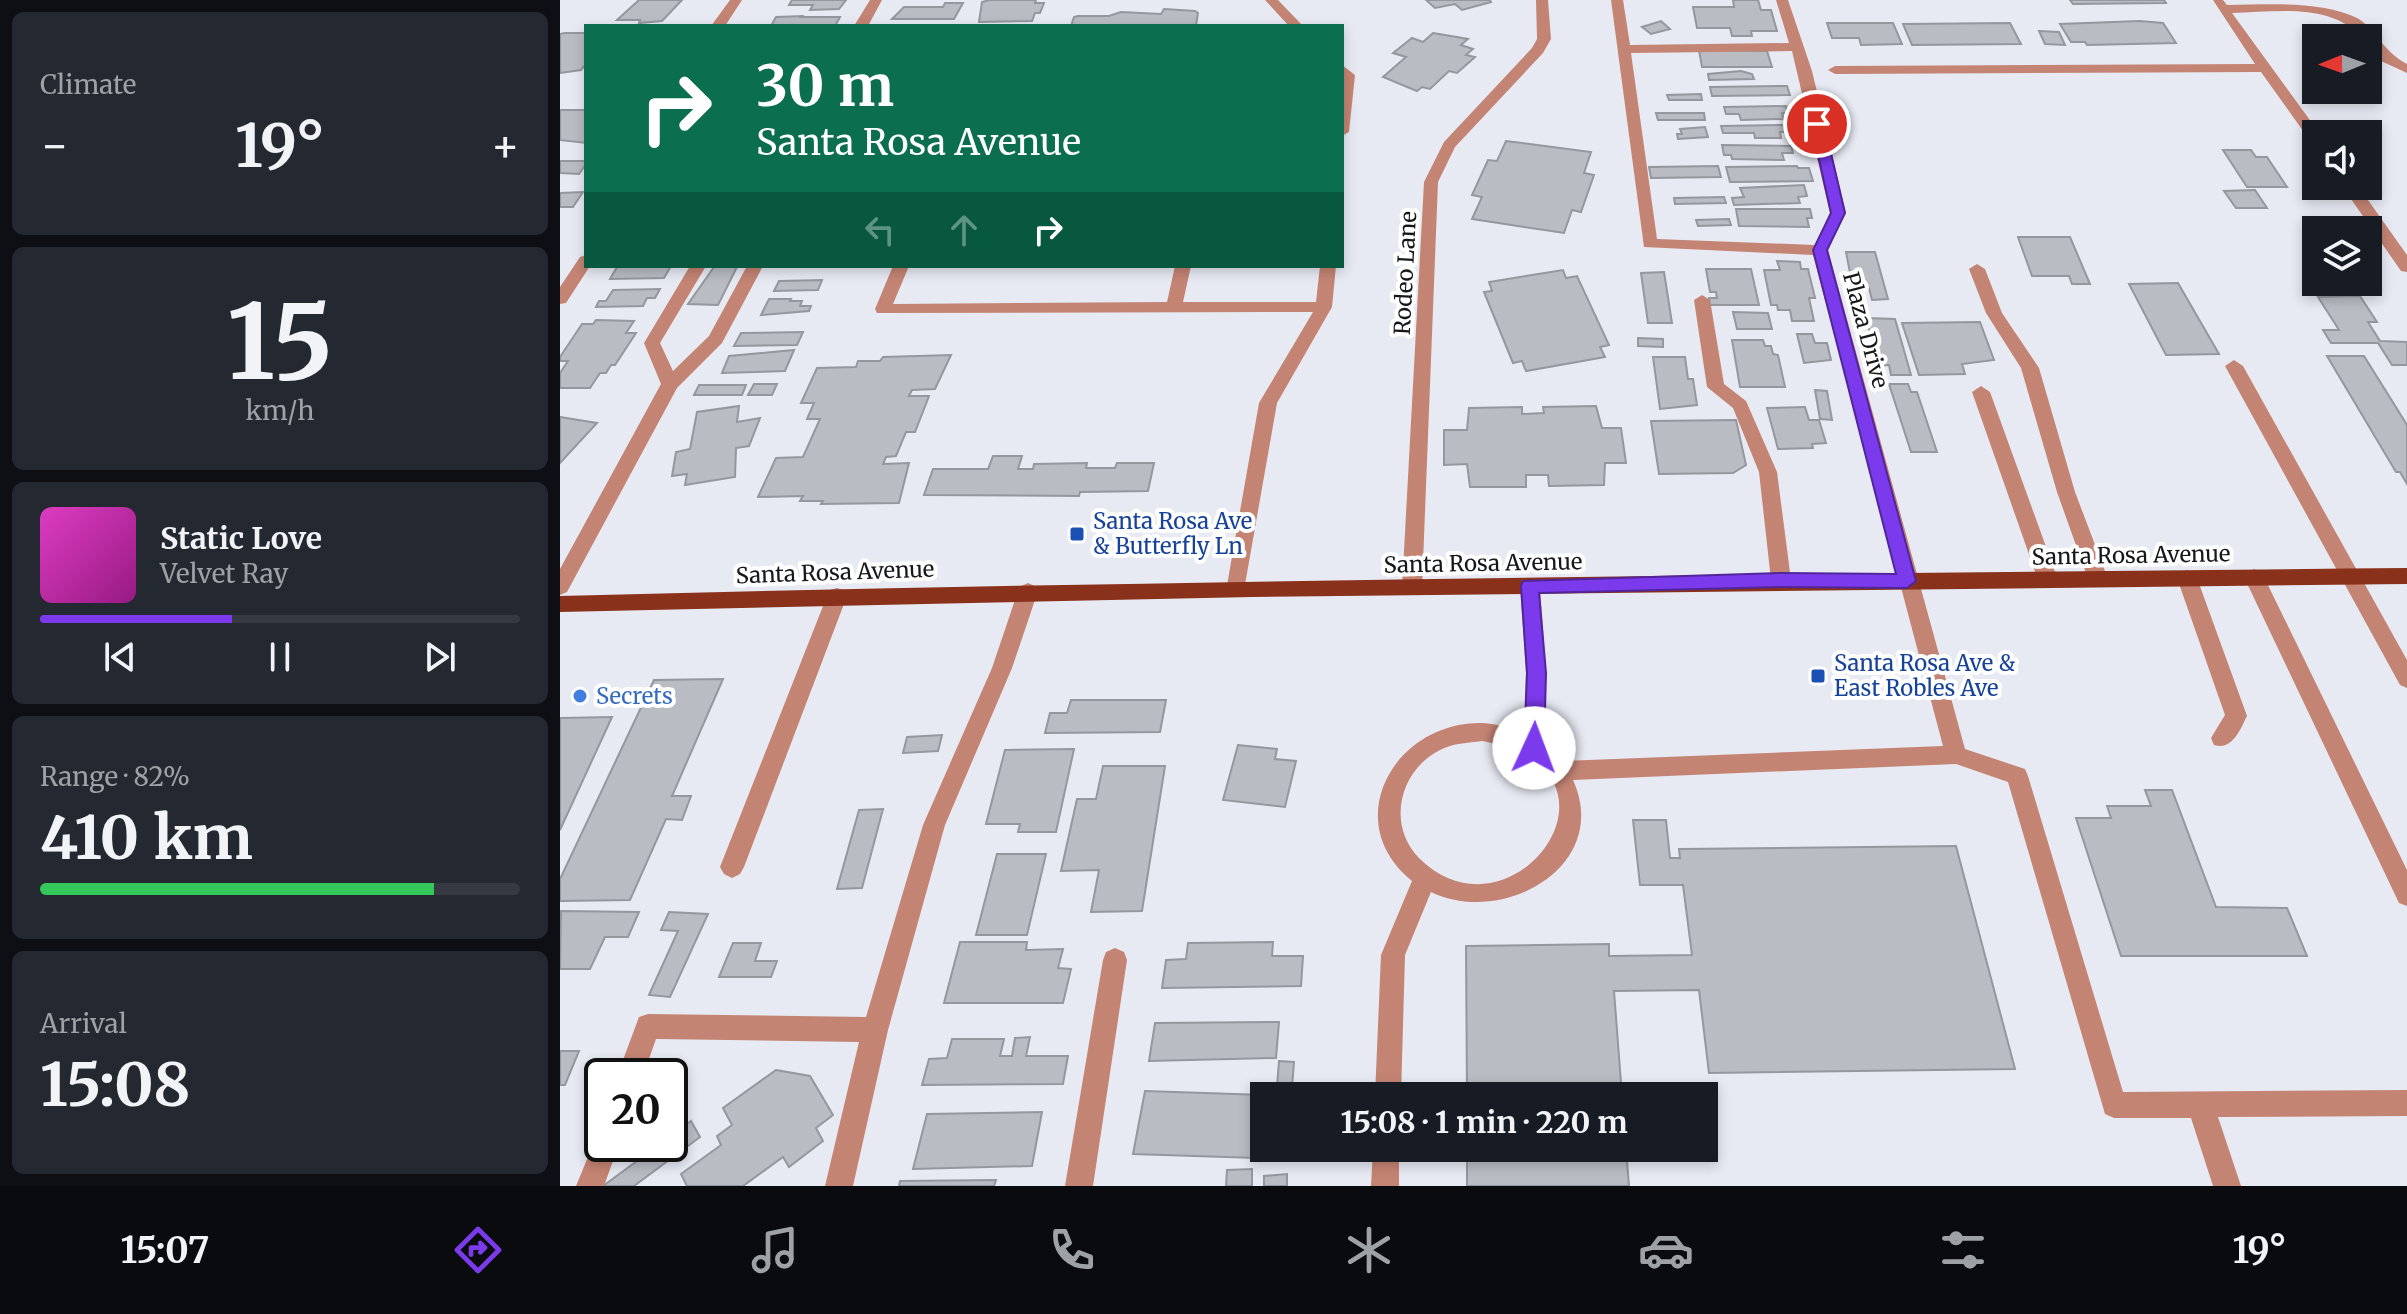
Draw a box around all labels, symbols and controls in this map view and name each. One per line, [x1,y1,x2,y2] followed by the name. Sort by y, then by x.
[2302,24,2382,104] north arrow
[2302,24,2382,296] map controls
[756,51,894,121] text: 30 m
[624,56,728,160] icon: right
[40,68,136,101] text: Climate
[1783,90,1851,158] pin
[1795,102,1839,146] icon: arrive
[235,108,325,183] text: 19°
[40,118,69,173] text: −
[491,118,520,173] text: +
[756,120,1081,165] text: Santa Rosa Avenue
[2302,120,2382,200] button: sound
[858,208,902,252] icon: left
[942,208,986,252] icon: ahead
[1026,208,1070,252] icon: right
[1388,210,1422,336] street label: Rodeo Lane
[2302,216,2382,296] button: layers
[1837,269,1895,391] street label: Plaza Drive
[227,277,333,407] text: 15
[246,394,314,427] text: km/h
[1093,507,1252,560] place label: Santa Rosa Ave & Butterfly Ln
[160,519,322,557] text: Static Love
[1068,525,1086,543] marker: Santa Rosa Ave & Butterfly Ln
[2031,539,2231,571] street label: Santa Rosa Avenue
[1383,547,1583,579] street label: Santa Rosa Avenue
[735,555,935,589] street label: Santa Rosa Avenue
[160,557,288,590] text: Velvet Ray
[98,635,142,679] icon: previous
[258,635,302,679] icon: pause
[418,635,462,679] icon: next
[1834,649,2016,702] place label: Santa Rosa Ave & East Robles Ave
[1809,667,1827,685] marker: Santa Rosa Ave & East Robles Ave
[596,682,673,710] place label: Secrets
[571,687,589,705] marker: Secrets
[1492,706,1576,790] position arrow
[40,760,190,793] text: Range · 82%
[40,800,253,875] text: 410 km
[40,1007,127,1040] text: Arrival
[40,1047,191,1122] text: 15:08
[584,1058,688,1162] speed limit sign: 20
[1340,1103,1628,1141] text: 15:08 · 1 min · 220 m
[450,1222,506,1278] icon: directions
[747,1222,803,1278] icon: music
[1044,1222,1100,1278] icon: phone
[1341,1222,1397,1278] icon: climate
[1638,1222,1694,1278] icon: car
[1935,1222,1991,1278] icon: filters
[121,1228,209,1273] text: 15:07
[2232,1228,2286,1273] text: 19°

